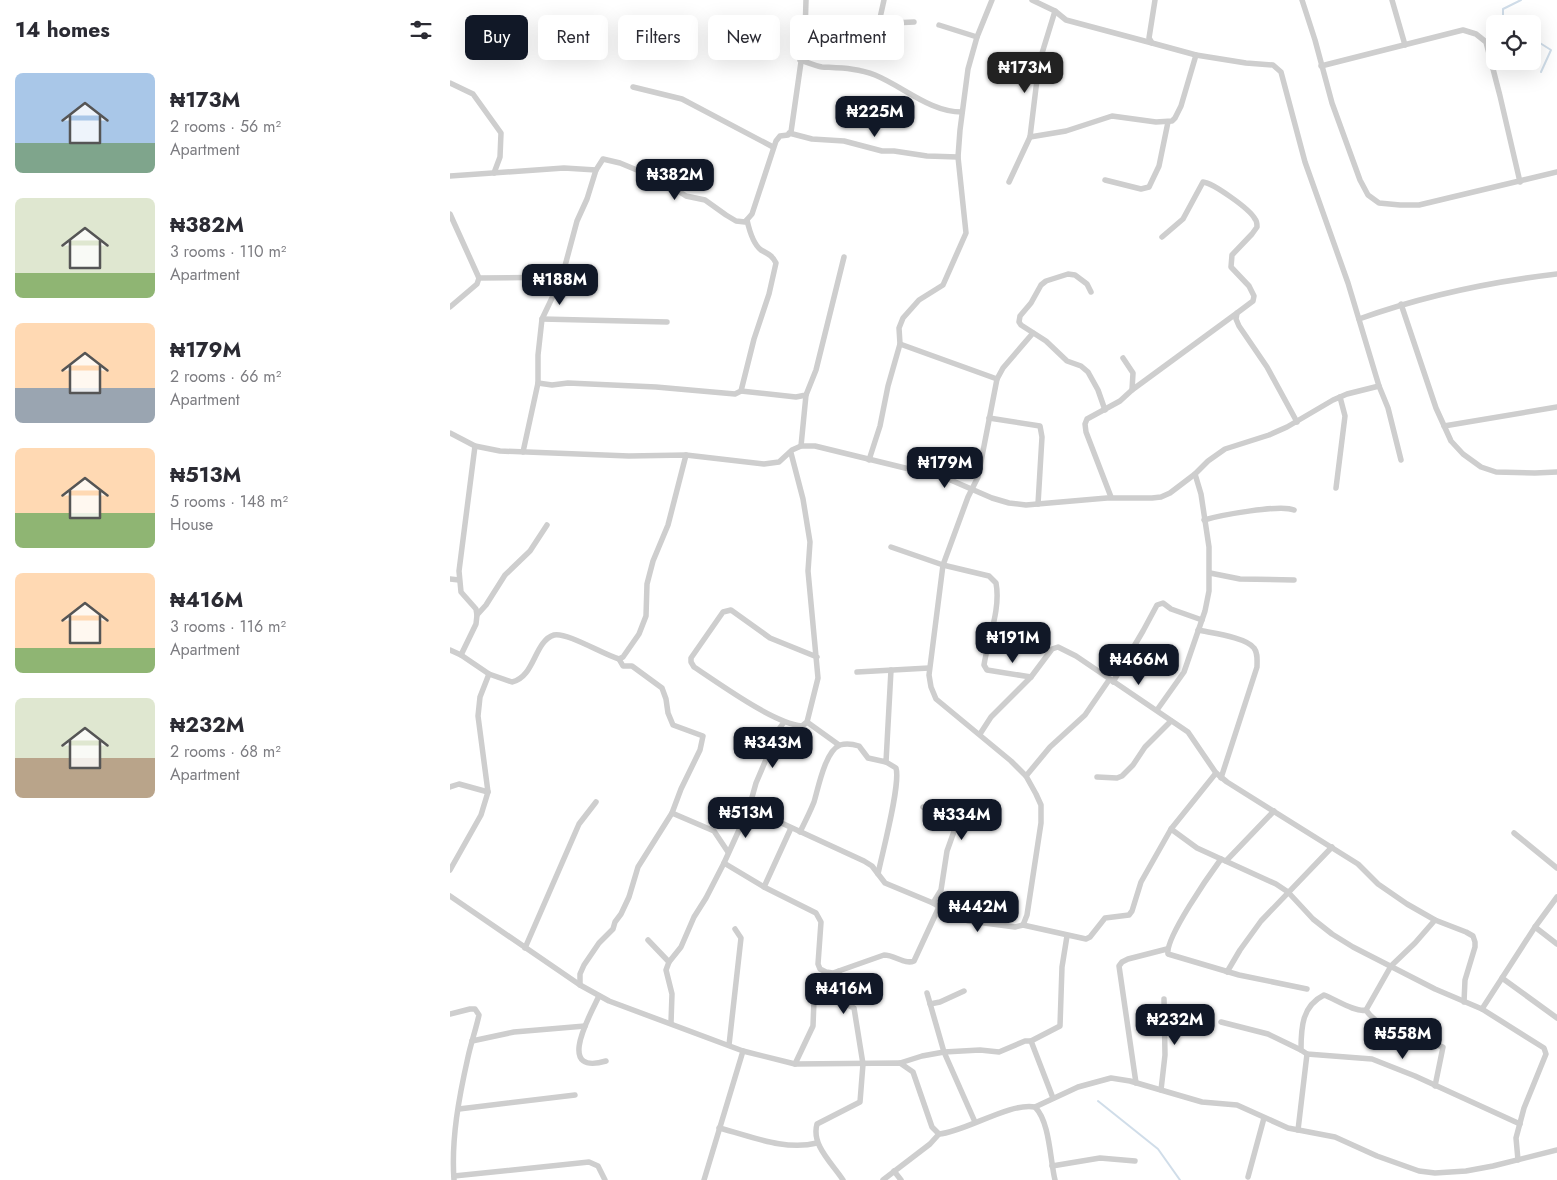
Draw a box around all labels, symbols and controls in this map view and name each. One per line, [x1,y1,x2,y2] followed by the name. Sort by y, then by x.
[15,15,110,45] text: 14 homes
[465,15,528,60] chip: Buy
[538,15,608,60] chip: Rent
[618,15,698,60] chip: Filters
[708,15,780,60] chip: New
[790,15,904,60] chip: Apartment
[1486,15,1541,70] map controls
[1486,15,1541,70] button: locate
[407,16,435,44] icon: filters
[990,52,1060,94] pin: ₦173M
[998,56,1052,79] text: ₦173M
[170,85,240,115] text: ₦173M
[55,93,115,153] icon: home
[840,96,910,138] pin: ₦225M
[846,100,904,123] text: ₦225M
[170,115,281,138] text: 2 rooms · 56 m²
[170,138,240,161] text: Apartment
[640,158,710,201] pin: ₦382M
[647,163,703,186] text: ₦382M
[170,210,244,240] text: ₦382M
[55,218,115,278] icon: home
[170,240,286,263] text: 3 rooms · 110 m²
[170,263,240,286] text: Apartment
[525,264,595,306] pin: ₦188M
[533,268,587,291] text: ₦188M
[170,335,241,365] text: ₦179M
[55,343,115,403] icon: home
[170,365,281,388] text: 2 rooms · 66 m²
[170,388,240,411] text: Apartment
[910,446,980,489] pin: ₦179M
[918,451,972,474] text: ₦179M
[170,460,241,490] text: ₦513M
[55,468,115,528] icon: home
[170,490,288,513] text: 5 rooms · 148 m²
[170,513,213,536] text: House
[170,585,243,615] text: ₦416M
[55,593,115,653] icon: home
[170,615,286,638] text: 3 rooms · 116 m²
[978,622,1048,664] pin: ₦191M
[987,626,1039,649] text: ₦191M
[170,638,240,661] text: Apartment
[1104,644,1174,686] pin: ₦466M
[1110,648,1168,671] text: ₦466M
[170,710,244,740] text: ₦232M
[55,718,115,778] icon: home
[738,726,808,769] pin: ₦343M
[745,731,801,754] text: ₦343M
[170,740,281,763] text: 2 rooms · 68 m²
[170,763,240,786] text: Apartment
[711,796,781,839] pin: ₦513M
[927,798,997,841] pin: ₦334M
[719,801,773,824] text: ₦513M
[934,803,990,826] text: ₦334M
[943,890,1013,933] pin: ₦442M
[949,895,1007,918] text: ₦442M
[809,972,879,1015] pin: ₦416M
[816,977,872,1000] text: ₦416M
[1140,1004,1210,1046] pin: ₦232M
[1147,1008,1203,1031] text: ₦232M
[1368,1018,1438,1060] pin: ₦558M
[1375,1022,1431,1045] text: ₦558M

